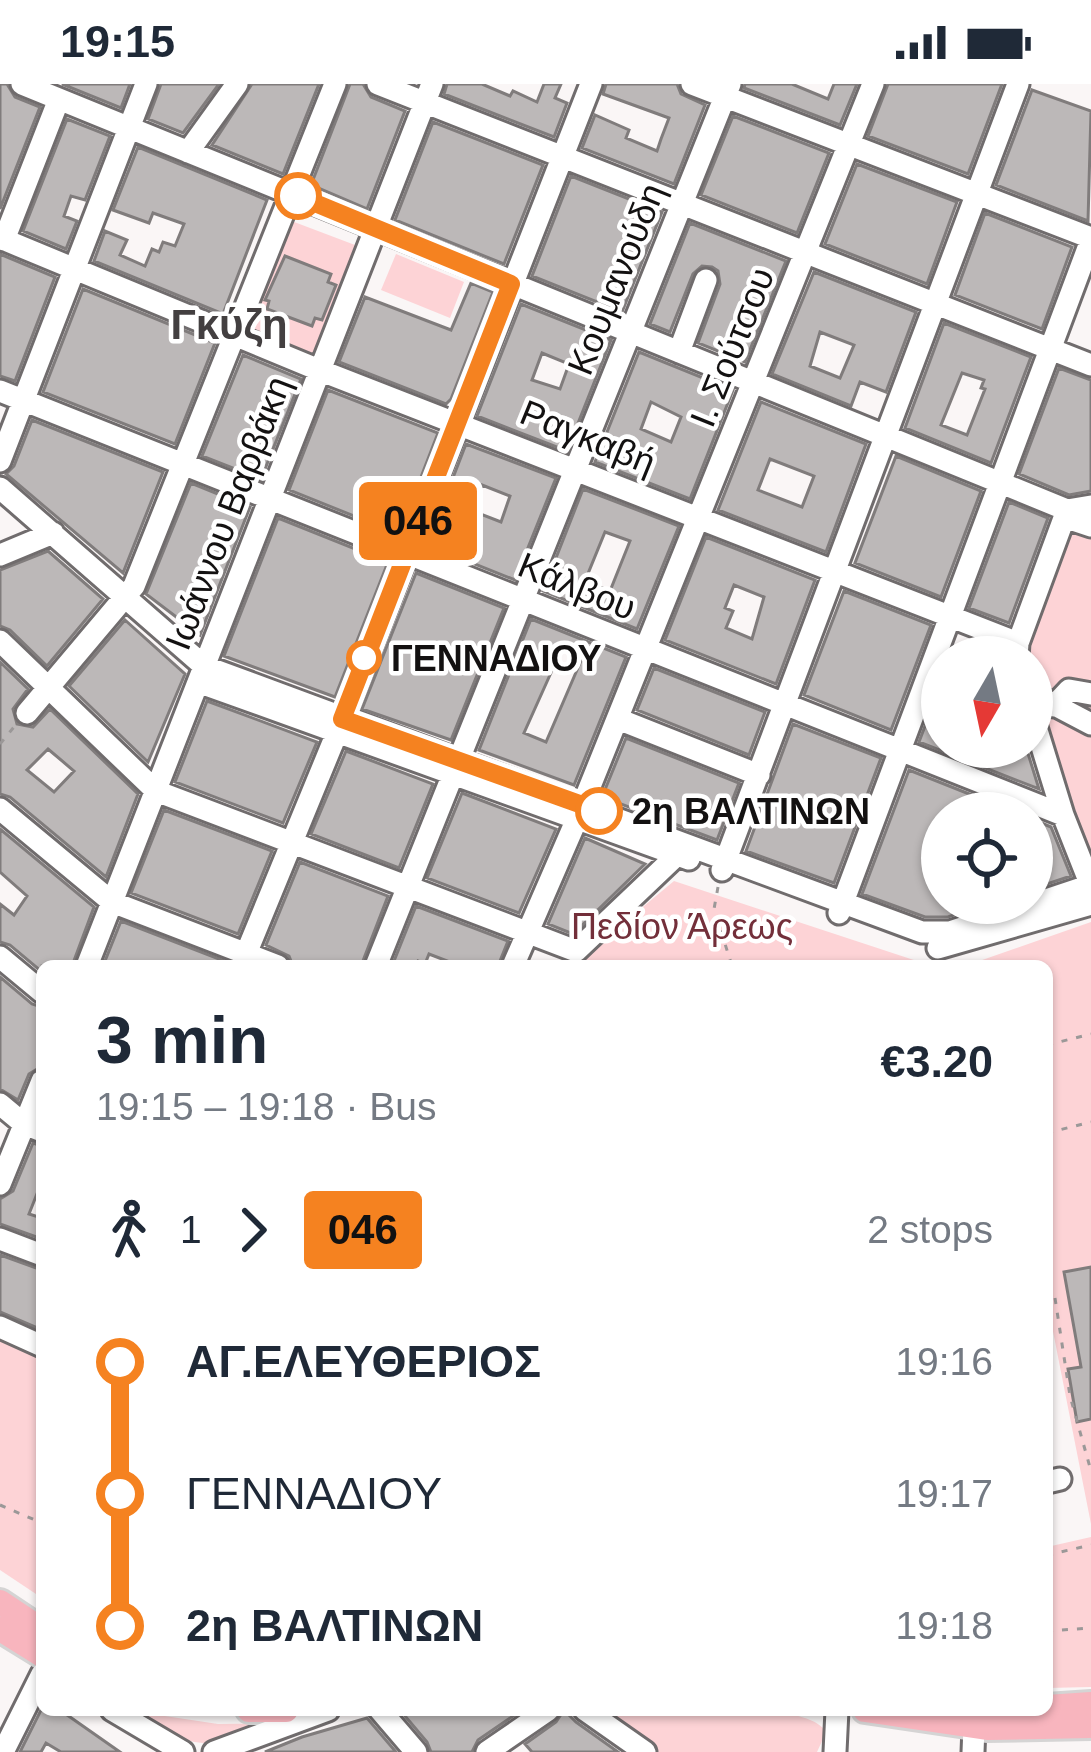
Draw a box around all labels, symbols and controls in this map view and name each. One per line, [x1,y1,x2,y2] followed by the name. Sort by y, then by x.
[60,16,175,67] text: 19:15
[276,174,320,218] unlabelled marker
[559,177,673,381] street label: Κουμανούδη
[682,262,782,432] street label: Ι. Σούτσου
[170,301,288,348] district label: Γκύζη
[157,371,299,655] street label: Ιωάννου Βαρβάκη
[515,391,661,483] street label: Ραγκαβή
[349,482,487,560] line badge: 046
[383,497,453,544] text: 046
[512,544,642,628] street label: Κάλβου
[921,636,1053,768] north arrow
[921,636,1053,924] map controls
[391,638,602,679] place label: ΓΕΝΝΑΔΙΟΥ
[348,642,380,674] marker: ΓΕΝΝΑΔΙΟΥ
[577,789,621,833] marker: 2η ΒΑΛΤΙΝΩΝ
[632,791,870,832] place label: 2η ΒΑΛΤΙΝΩΝ
[921,792,1053,924] button: locate
[571,906,793,947] park label: Πεδίον Άρεως
[96,1003,268,1077] text: 3 min
[880,1036,993,1087] text: €3.20
[96,1085,436,1128] text: 19:15 – 19:18 · Bus
[96,1197,162,1263] icon: walk
[220,1197,286,1263] icon: forward
[328,1206,398,1253] text: 046
[180,1208,202,1251] text: 1
[867,1208,993,1251] text: 2 stops
[186,1336,541,1387] text: ΑΓ.ΕΛΕΥΘΕΡΙΟΣ
[895,1340,993,1383] text: 19:16
[186,1468,442,1519] text: ΓΕΝΝΑΔΙΟΥ
[895,1472,993,1515] text: 19:17
[186,1600,483,1651] text: 2η ΒΑΛΤΙΝΩΝ
[895,1604,993,1647] text: 19:18

